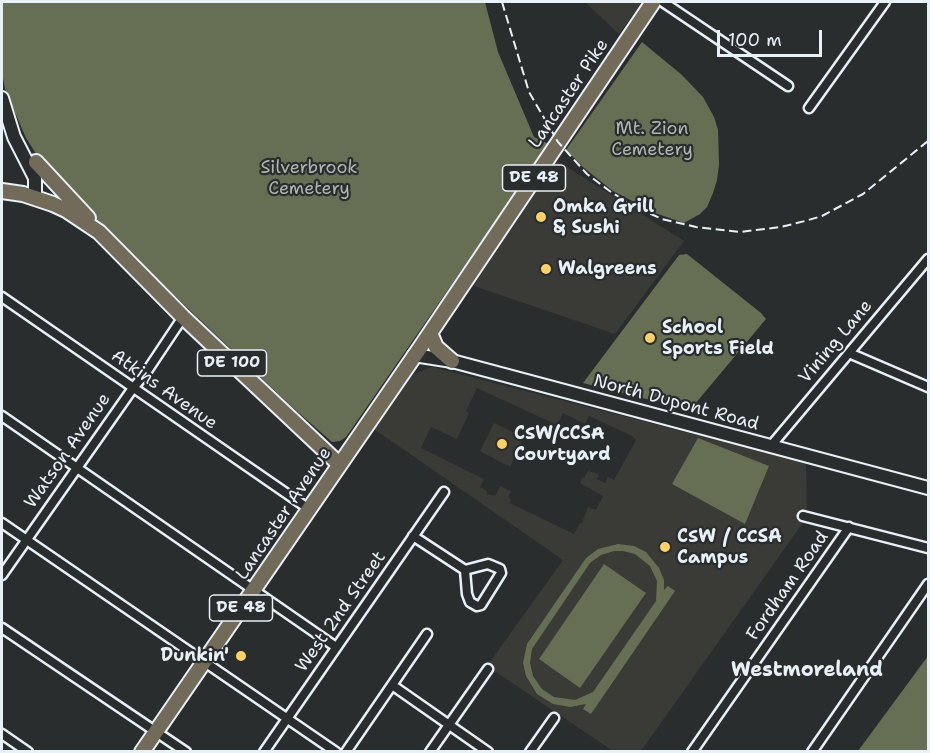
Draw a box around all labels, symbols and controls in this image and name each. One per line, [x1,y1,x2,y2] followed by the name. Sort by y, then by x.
[720,18,825,56] scale bar
[728,28,782,52] text: 100 m
[524,35,614,153] street label: Lancaster Pike
[611,118,693,160] park label: Mt. Zion Cemetery
[260,157,358,200] park label: Silverbrook Cemetery
[502,165,566,191] road number: DE 48
[553,196,654,238] place label: Omka Grill & Sushi
[534,210,548,224] marker: Omka Grill & Sushi
[558,258,657,280] place label: Walgreens
[539,262,553,276] marker: Walgreens
[795,296,877,388] street label: Vining Lane
[662,317,774,360] place label: School Sports Field
[643,331,657,345] marker: School Sports Field
[107,345,221,435] street label: Atkins Avenue
[198,350,266,376] road number: DE 100
[591,371,761,435] street label: North Dupont Road
[20,389,116,513] street label: Watson Avenue
[514,423,611,466] place label: CSW/CCSA Courtyard
[495,437,509,451] marker: CSW/CCSA Courtyard
[232,443,336,585] street label: Lancaster Avenue
[677,526,782,568] place label: CSW / CCSA Campus
[742,527,834,645] street label: Fordham Road
[658,540,672,554] marker: CSW / CCSA Campus
[291,547,391,677] street label: West 2nd Street
[210,595,272,621] road number: DE 48
[160,645,229,667] place label: Dunkin'
[234,649,248,663] marker: Dunkin'
[731,659,883,683] district label: Westmoreland

